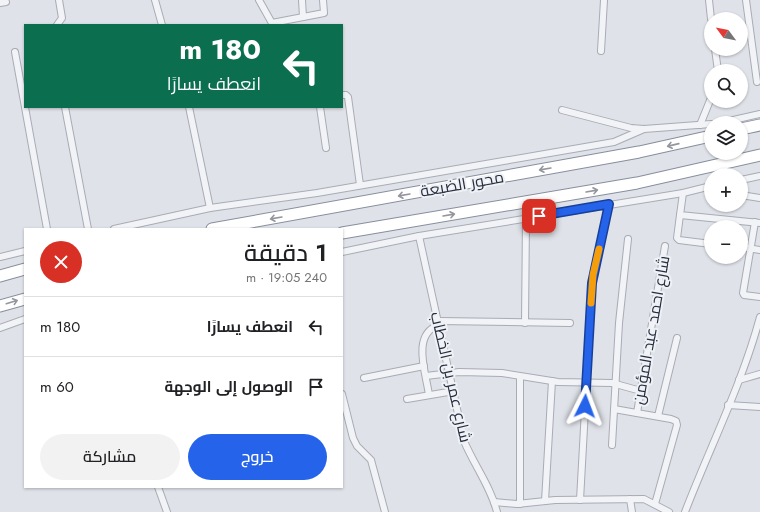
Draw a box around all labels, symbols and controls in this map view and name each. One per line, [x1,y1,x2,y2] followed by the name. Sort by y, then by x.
[704,12,748,56] north arrow
[704,12,748,264] map controls
[179,29,261,70] text: 180 m
[275,40,327,92] icon: left
[704,64,748,108] button: search
[167,71,261,97] text: انعطف يسارًا
[704,116,748,160] button: layers
[667,141,680,149] one-way arrow
[418,165,506,203] street label: محور الضبعة
[539,165,552,173] one-way arrow
[704,168,748,212] button: +
[585,187,598,195] one-way arrow
[397,191,410,199] one-way arrow
[522,199,556,233] pin
[528,205,550,227] icon: arrive
[443,211,456,219] one-way arrow
[269,214,282,222] one-way arrow
[704,220,748,264] button: −
[244,235,327,270] text: 1 دقيقة
[40,241,82,283] button: close
[627,254,675,406] street label: شارع احمد عبد المؤمن
[246,268,327,287] text: 240 m · 19:05
[6,298,19,305] one-way arrow
[425,309,477,445] street label: شارع عمر بن الخطاب
[40,316,80,338] text: 180 m
[207,316,293,338] text: انعطف يسارًا
[305,316,327,338] icon: left
[40,376,74,398] text: 60 m
[164,376,293,398] text: الوصول إلى الوجهة
[305,376,327,398] icon: arrive
[564,385,606,427] position arrow
[40,434,180,480] button: مشاركة
[188,434,327,480] button: خروج

